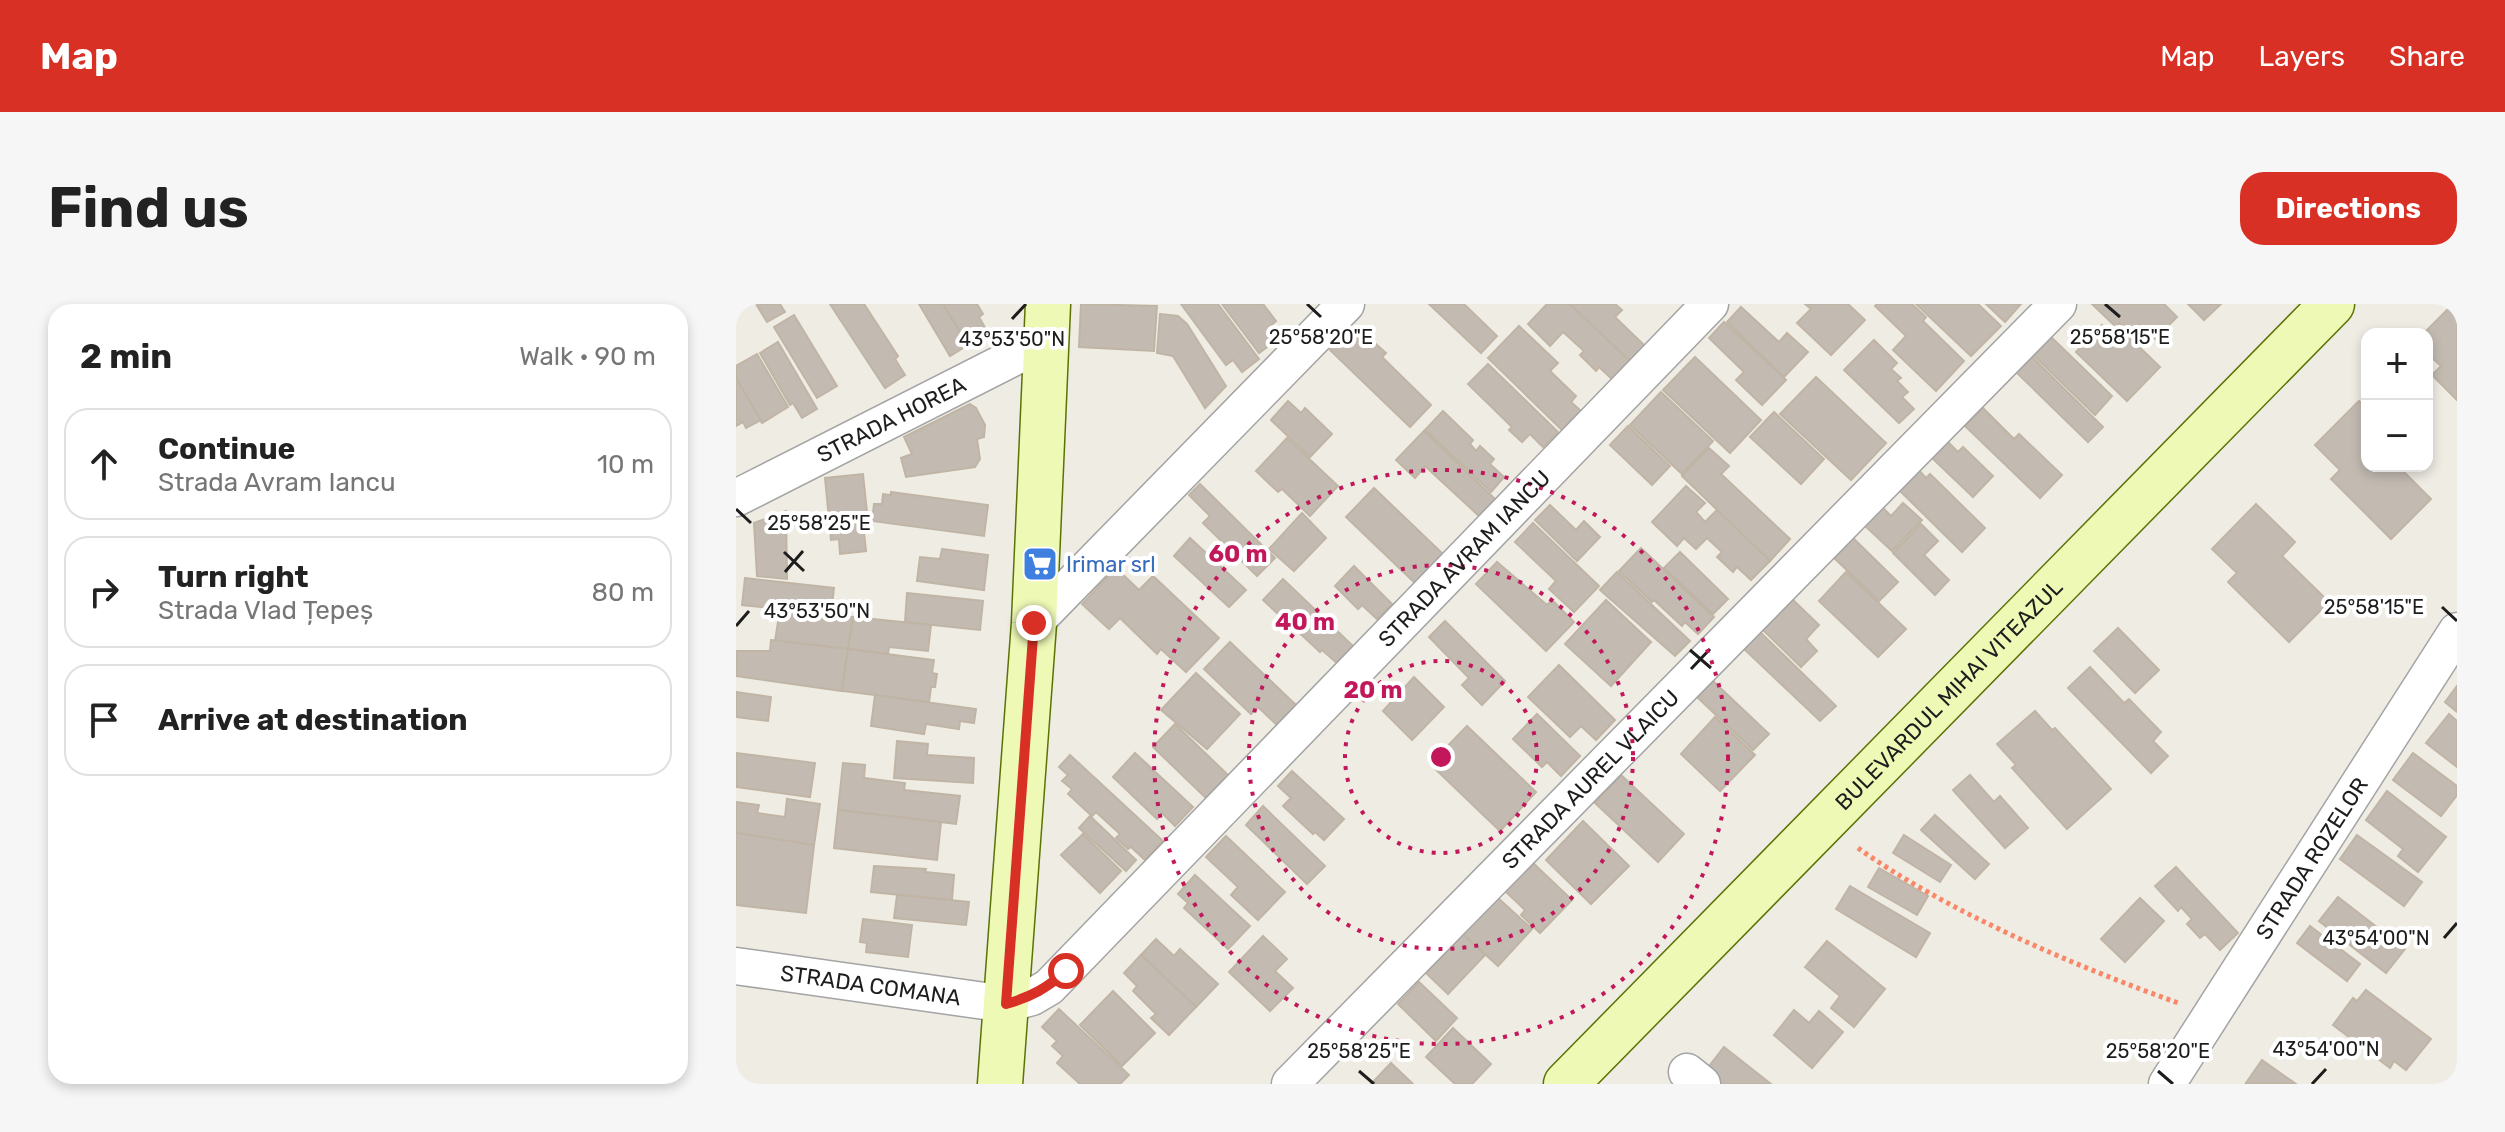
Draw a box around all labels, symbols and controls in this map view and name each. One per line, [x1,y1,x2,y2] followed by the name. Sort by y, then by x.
[40,33,118,79] text: Map
[2160,40,2215,73] text: Map
[2259,40,2345,73] text: Layers
[2389,40,2465,73] text: Share
[2240,172,2457,245] button: Directions
[48,175,249,241] text: Find us
[1269,325,1373,349] text: 25°58'20"E
[2070,325,2170,349] text: 25°58'15"E
[959,327,1065,351] text: 43°53'50"N
[2361,328,2433,472] map controls
[2361,328,2433,400] button: +
[80,336,172,377] text: 2 min
[519,341,656,372] text: Walk · 90 m
[812,370,970,468] street label: STRADA HOREA
[2361,400,2433,472] button: −
[158,431,295,467] text: Continue
[82,442,126,486] icon: ahead
[597,449,654,480] text: 10 m
[1372,464,1556,652] street label: STRADA AVRAM IANCU
[158,467,396,498] text: Strada Avram Iancu
[767,511,871,535] text: 25°58'25"E
[1208,540,1268,568] text: 60 m
[1021,545,1059,583] supermarket icon: Irimar srl
[1066,551,1156,578] place label: Irimar srl
[158,559,309,595] text: Turn right
[82,570,126,614] icon: right
[1829,573,2068,816] street label: BULEVARDUL MIHAI VITEAZUL
[591,577,654,608] text: 80 m
[158,595,373,626] text: Strada Vlad Țepeș
[2324,595,2424,619] text: 25°58'15"E
[764,599,870,623] text: 43°53'50"N
[1016,605,1052,641] route end
[1275,608,1335,636] text: 40 m
[1343,676,1403,704] text: 20 m
[1496,684,1685,874] street label: STRADA AUREL VLAICU
[82,698,126,742] icon: arrive
[158,702,468,738] text: Arrive at destination
[1427,743,1455,771] centre of rings
[2250,772,2373,944] street label: STRADA ROZELOR
[2322,926,2430,950] text: 43°54'00"N
[1048,953,1084,989] route start
[779,959,963,1011] street label: STRADA COMANA
[2272,1037,2380,1061] text: 43°54'00"N
[1307,1039,1411,1063] text: 25°58'25"E
[2106,1039,2210,1063] text: 25°58'20"E

